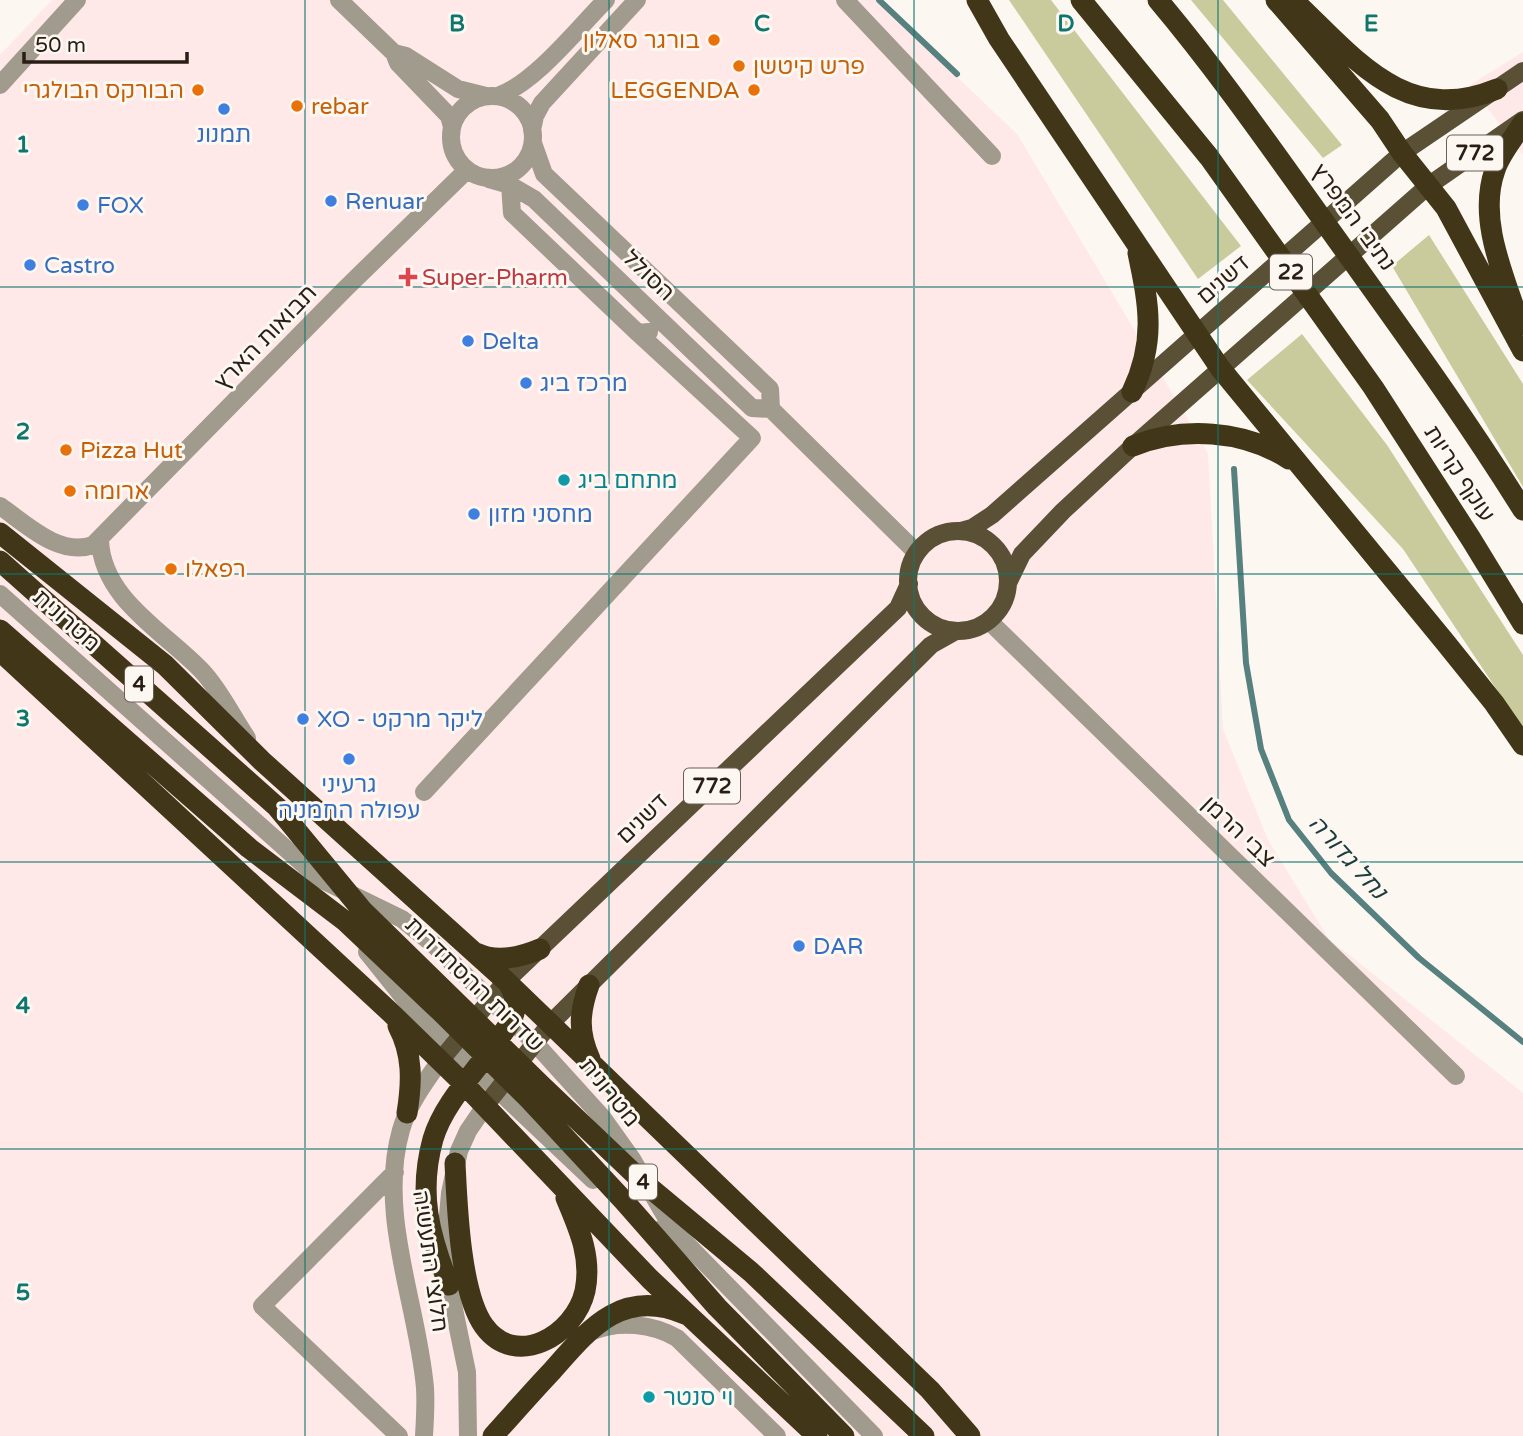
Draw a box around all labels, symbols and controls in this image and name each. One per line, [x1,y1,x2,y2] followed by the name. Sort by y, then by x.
[449,10,465,38] text: B
[754,10,770,38] text: C
[1057,10,1075,38] text: D
[1364,10,1378,38] text: E
[24,21,187,65] scale bar
[583,27,700,55] place label: בורגר סאלון
[706,32,722,48] marker: בורגר סאלון
[35,33,86,58] text: 50 m
[753,53,865,81] place label: פרש קיטשן
[731,58,747,74] marker: פרש קיטשן
[23,77,184,105] place label: הבורקס הבולגרי
[610,77,740,105] place label: LEGGENDA
[190,82,206,98] marker: הבורקס הבולגרי
[746,82,762,98] marker: LEGGENDA
[311,93,369,121] place label: rebar
[289,98,305,114] marker: rebar
[216,101,232,117] marker: תמנונ
[197,121,251,149] place label: תמנונ
[16,131,30,159] text: 1
[1447,136,1503,170] road number: 772
[1305,158,1402,277] street label: נתיבי המפרץ
[345,188,424,216] place label: Renuar
[97,192,144,220] place label: FOX
[323,193,339,209] marker: Renuar
[75,197,91,213] marker: FOX
[616,244,680,307] street label: הסולל
[1191,249,1256,310] street label: דשנים
[44,252,115,280] place label: Castro
[1270,254,1312,290] road number: 22
[22,257,38,273] marker: Castro
[422,264,568,292] place label: Super-Pharm
[400,269,416,285] marker: Super-Pharm
[209,279,323,396] street label: תבואות הארץ
[482,328,539,356] place label: Delta
[460,333,476,349] marker: Delta
[540,370,628,398] place label: מרכז ביג
[518,375,534,391] marker: מרכז ביג
[16,418,30,446] text: 2
[1418,420,1501,527] street label: עוקף קריות
[80,437,183,465] place label: Pizza Hut
[58,442,74,458] marker: Pizza Hut
[578,467,678,495] place label: מתחם ביג
[556,472,572,488] marker: מתחם ביג
[84,478,149,506] place label: ארומה
[62,483,78,499] marker: ארומה
[488,501,593,529] place label: מחסני מזון
[466,506,482,522] marker: מחסני מזון
[185,556,246,584] place label: רפאלו
[163,561,179,577] marker: רפאלו
[27,583,106,658] street label: מטרונית
[125,666,153,702] road number: 4
[16,705,30,733] text: 3
[317,706,483,734] place label: XO - ליקר מרקט
[295,711,311,727] marker: XO - ליקר מרקט
[341,751,357,767] marker: גרעיני עפולה החמניה
[684,768,740,804] road number: 772
[278,771,420,825] place label: גרעיני עפולה החמניה
[611,787,674,850] street label: דשנים
[1196,790,1281,873] street label: צבי הרמן
[1302,809,1394,907] water label: נחל גדורה
[399,911,550,1058] street label: שדרות ההסתדרות
[813,933,863,961] place label: DAR
[791,938,807,954] marker: DAR
[16,992,31,1020] text: 4
[573,1052,646,1133] street label: מטרונית
[629,1164,657,1200] road number: 4
[406,1188,454,1334] street label: חלוצי התעשיה
[16,1279,30,1307] text: 5
[663,1384,733,1412] place label: וי סנטר
[641,1389,657,1405] marker: וי סנטר

